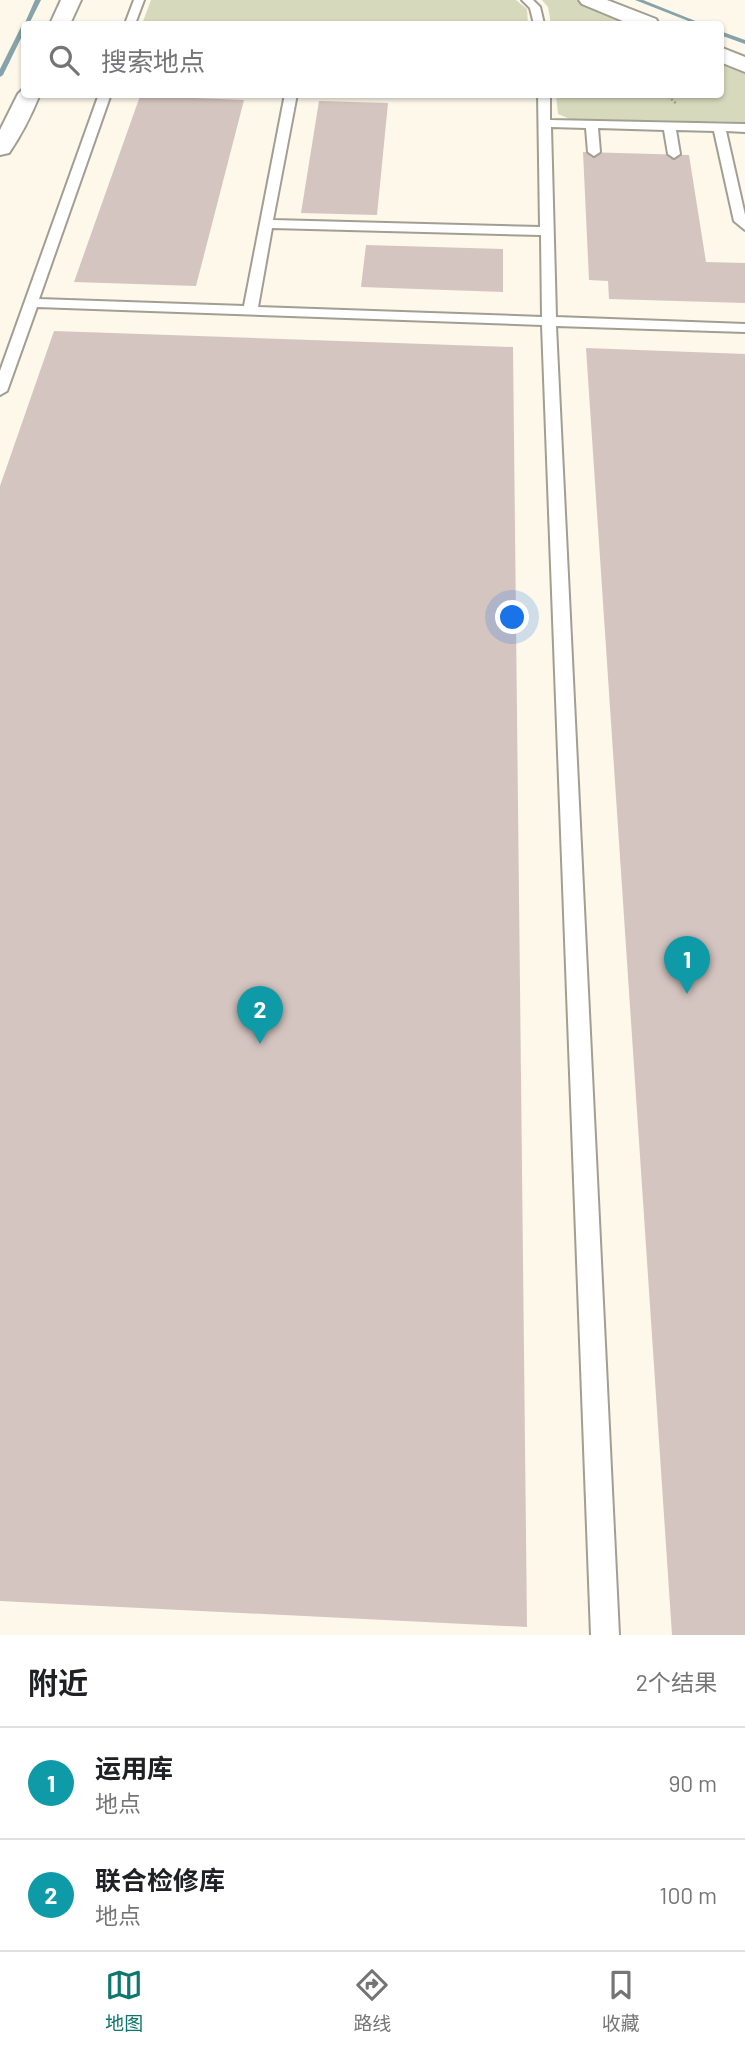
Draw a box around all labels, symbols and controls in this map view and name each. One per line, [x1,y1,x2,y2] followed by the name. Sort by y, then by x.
[21,21,724,98] search box
[45,41,83,79] icon: search
[101,45,205,76] text: 搜索地点
[495,600,529,634] your location
[664,936,710,994] pin: 1
[237,986,283,1044] pin: 2
[28,1664,88,1700] text: 附近
[636,1668,717,1696] text: 2个结果
[95,1752,173,1783] text: 运用库
[47,1769,55,1797] text: 1
[668,1769,717,1797] text: 90 m
[95,1789,141,1817] text: 地点
[95,1864,225,1895] text: 联合检修库
[45,1881,57,1909] text: 2
[659,1881,717,1909] text: 100 m
[95,1901,141,1929] text: 地点
[105,1966,143,2035] tab: 地图
[353,1966,392,2035] tab: 路线
[602,1966,640,2035] tab: 收藏

